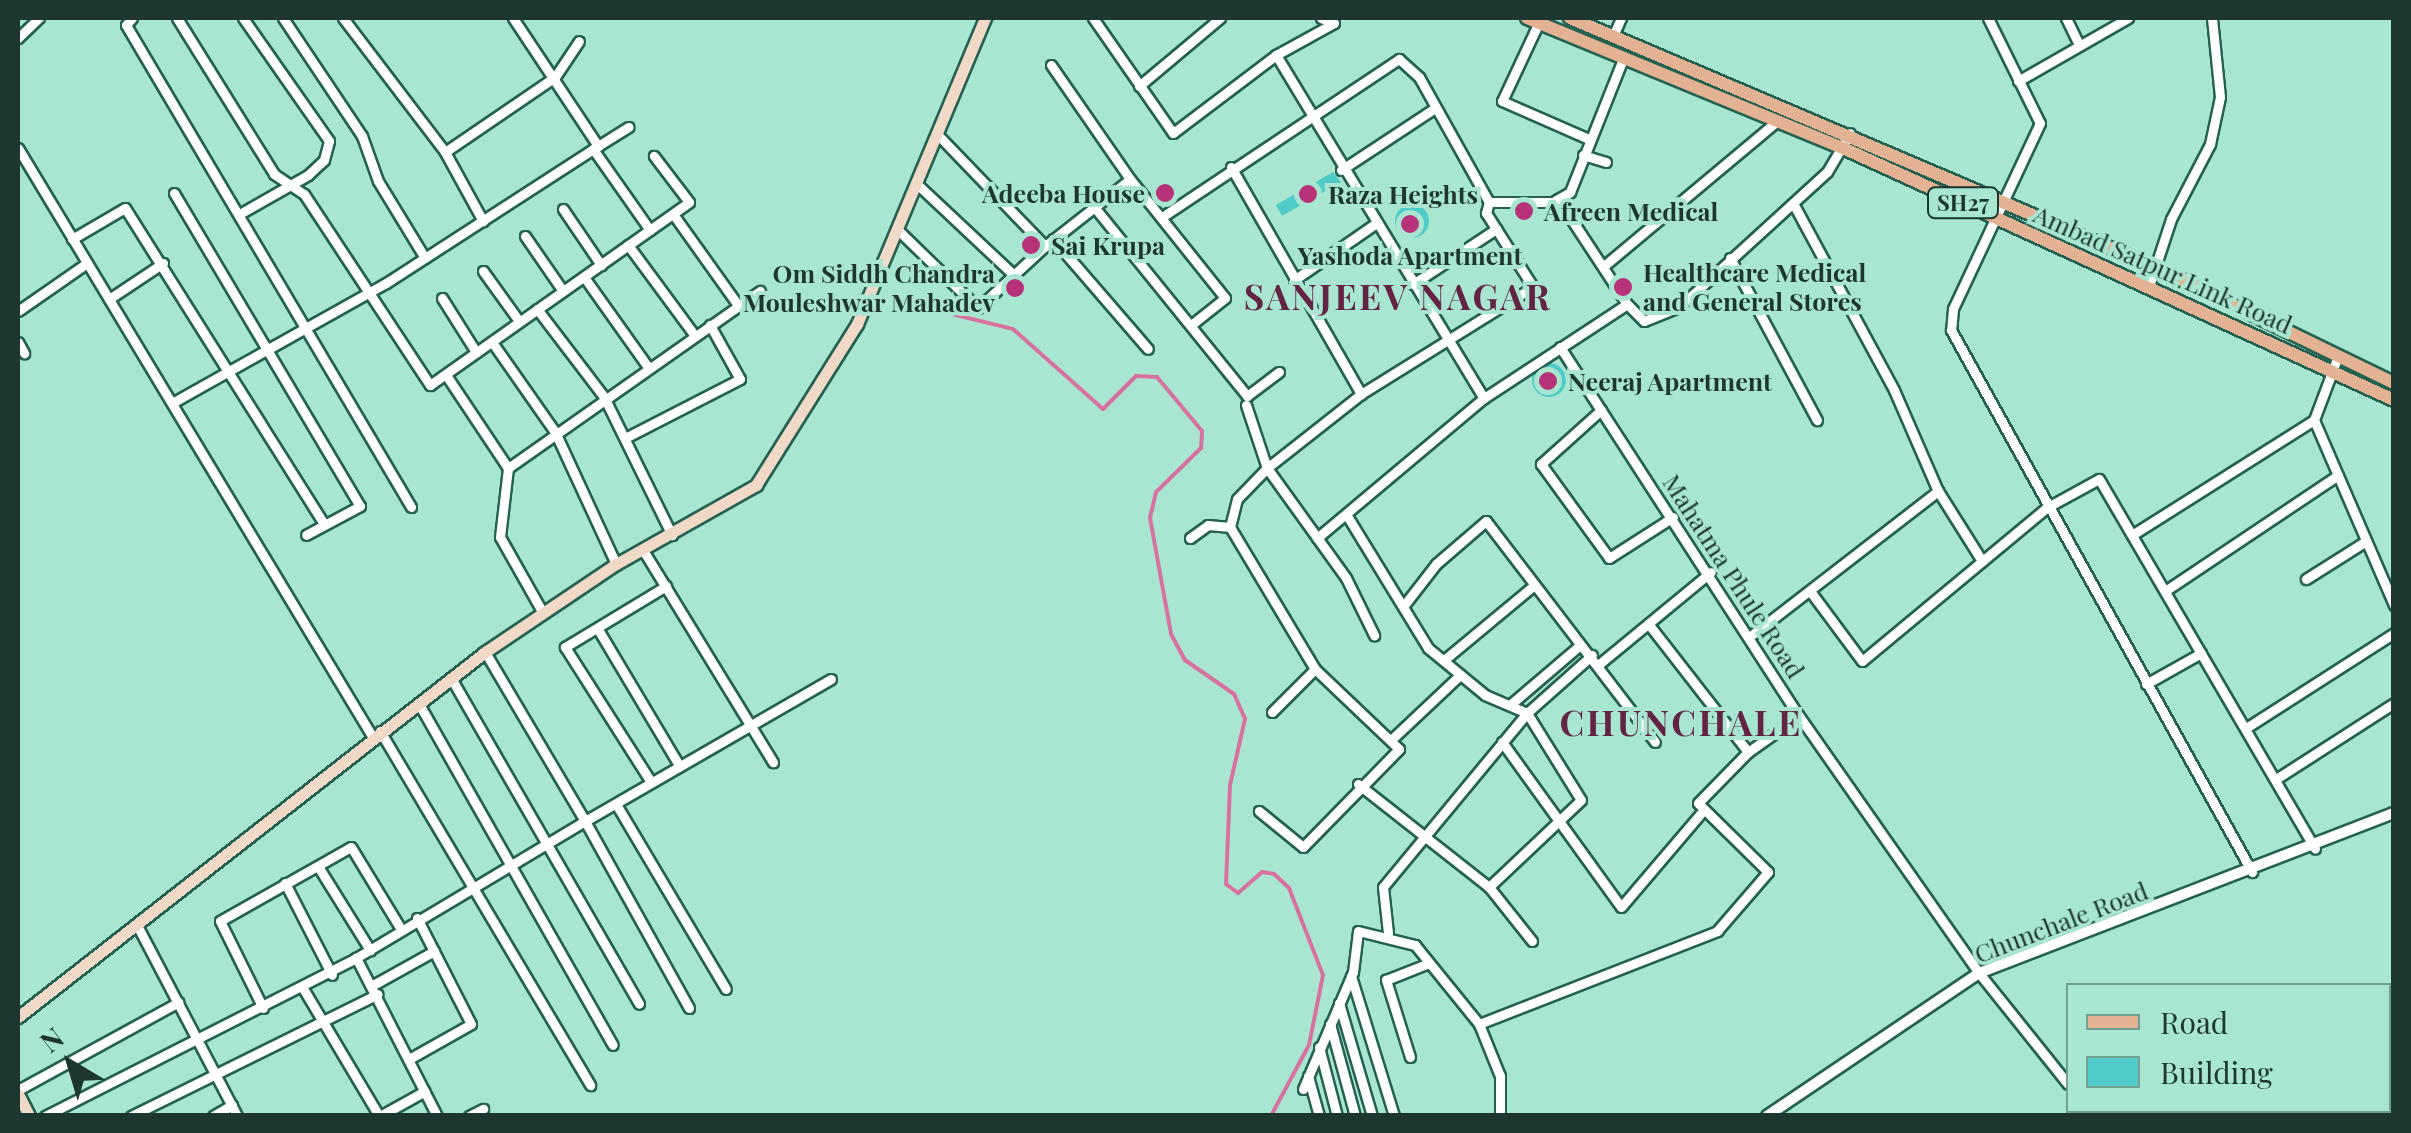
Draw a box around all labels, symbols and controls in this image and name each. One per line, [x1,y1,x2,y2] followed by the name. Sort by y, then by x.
[982,178,1145,208] place label: Adeeba House
[1328,179,1478,209] place label: Raza Heights
[1154,182,1176,204] marker: Adeeba House
[1297,183,1319,205] marker: Raza Heights
[1926,186,2000,220] road number: SH27
[1544,196,1718,226] place label: Afreen Medical
[2029,198,2297,340] street label: Ambad Satpur Link Road
[1513,200,1535,222] marker: Afreen Medical
[1399,213,1421,235] marker: Yashoda Apartment
[1051,230,1165,260] place label: Sai Krupa
[1020,234,1042,256] marker: Sai Krupa
[1297,240,1523,270] place label: Yashoda Apartment
[1643,258,1866,317] place label: Healthcare Medical and General Stores
[742,259,995,318] place label: Om Siddh Chandra Mouleshwar Mahadev
[1244,275,1552,317] district label: SANJEEV NAGAR
[1612,276,1634,298] marker: Healthcare Medical and General Stores
[1004,277,1026,299] marker: Om Siddh Chandra Mouleshwar Mahadev
[1568,366,1773,396] place label: Neeraj Apartment
[1537,370,1559,392] marker: Neeraj Apartment
[1657,468,1811,684] street label: Mahatma Phule Road
[1559,701,1803,743] district label: CHUNCHALE
[1970,875,2152,969] street label: Chunchale Road
[2066,983,2391,1113] legend
[2160,1002,2228,1042] text: Road
[20,1013,120,1113] north arrow
[32,1018,71,1060] text: N
[2160,1052,2273,1092] text: Building

